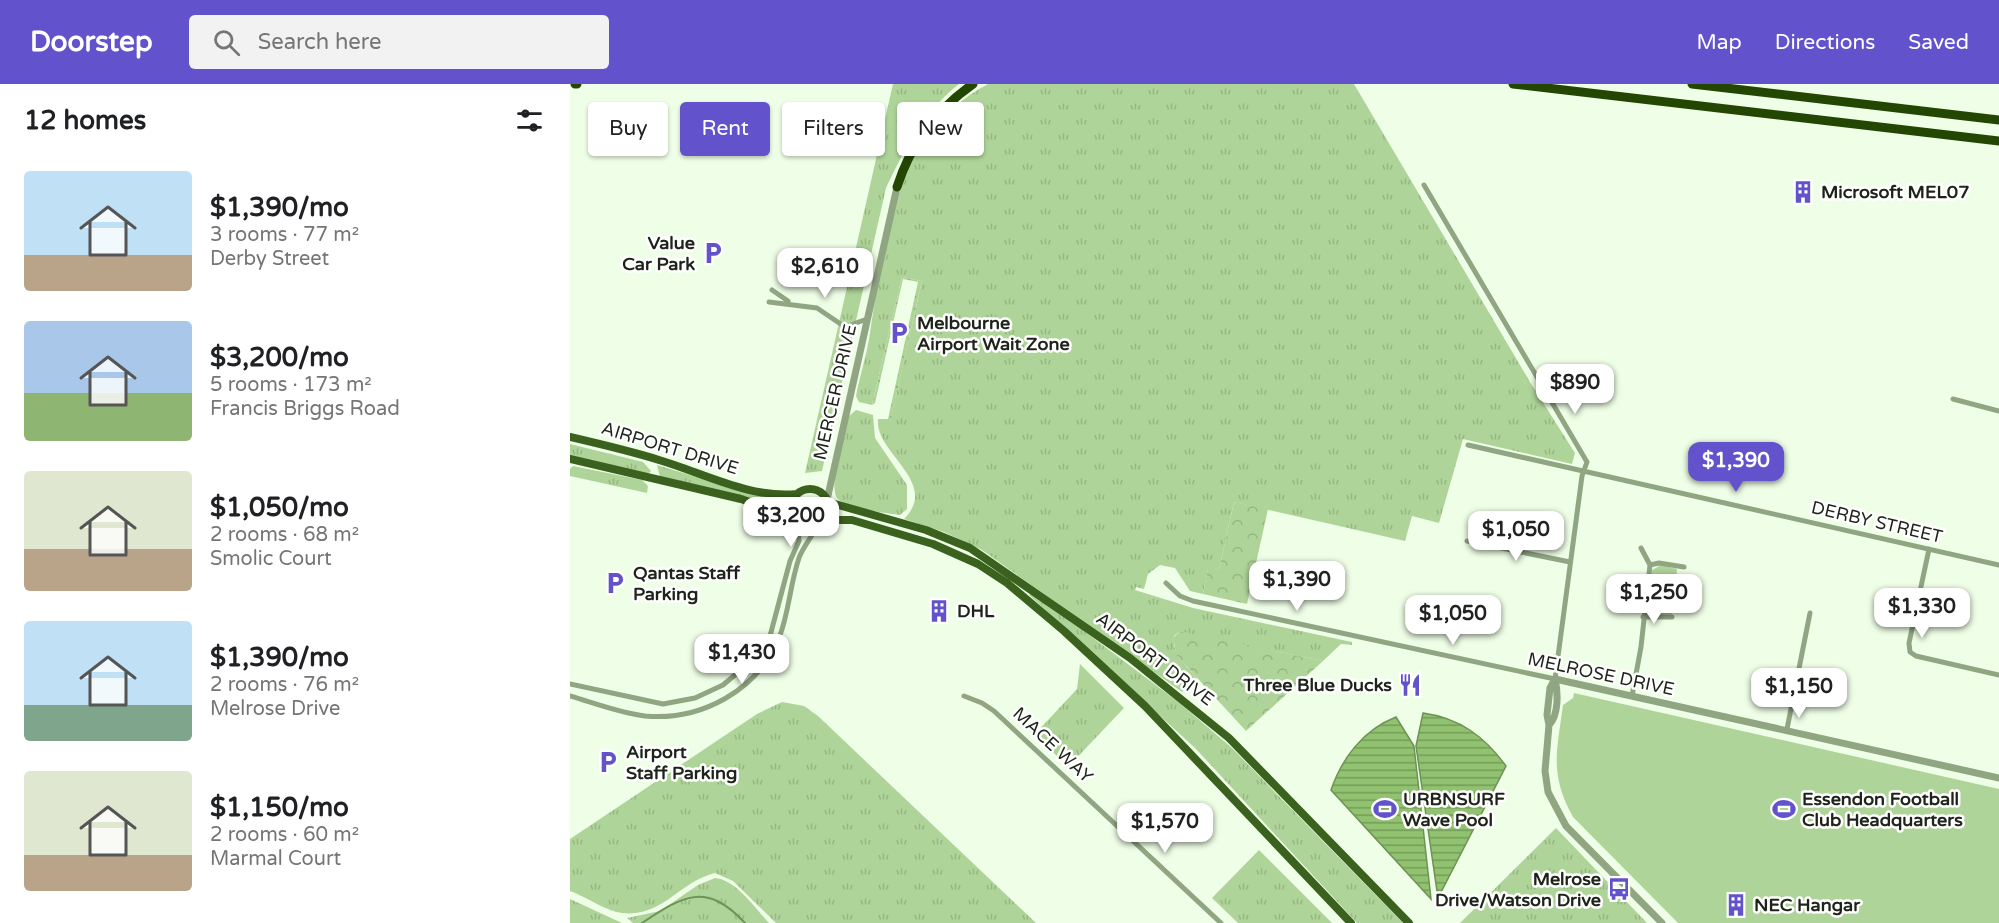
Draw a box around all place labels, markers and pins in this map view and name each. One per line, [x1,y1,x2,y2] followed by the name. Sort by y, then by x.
[1790,179,1816,205] building icon: Microsoft MEL07
[1821,181,1969,203] place label: Microsoft MEL07
[622,232,695,275] place label: Value Car Park
[700,240,726,266] parking icon: Value Car Park
[776,248,874,299] pin: $2,610
[917,312,1070,355] place label: Melbourne Airport Wait Zone
[886,320,912,346] parking icon: Melbourne Airport Wait Zone
[1539,364,1611,415] pin: $890
[1687,442,1785,493] pin: $1,390
[742,497,840,548] pin: $3,200
[1467,511,1565,562] pin: $1,050
[1248,561,1346,612] pin: $1,390
[633,562,741,605] place label: Qantas Staff Parking
[602,570,628,596] parking icon: Qantas Staff Parking
[1605,574,1703,625] pin: $1,250
[1873,588,1971,639] pin: $1,330
[1404,595,1502,646] pin: $1,050
[926,598,952,624] building icon: DHL
[957,600,995,622] place label: DHL
[693,634,791,685] pin: $1,430
[1750,668,1848,719] pin: $1,150
[1397,672,1423,698] restaurant icon: Three Blue Ducks
[1243,674,1392,696] place label: Three Blue Ducks
[626,741,737,784] place label: Airport Staff Parking
[595,749,621,775] parking icon: Airport Staff Parking
[1403,788,1505,831] place label: URBNSURF Wave Pool
[1802,788,1963,831] place label: Essendon Football Club Headquarters
[1372,796,1398,822] sports icon: URBNSURF Wave Pool
[1771,796,1797,822] sports icon: Essendon Football Club Headquarters
[1116,803,1214,854] pin: $1,570
[1435,868,1601,911] place label: Melrose Drive/Watson Drive
[1606,876,1632,902] bus stop icon: Melrose Drive/Watson Drive
[1723,892,1749,918] building icon: NEC Hangar
[1754,894,1861,916] place label: NEC Hangar

